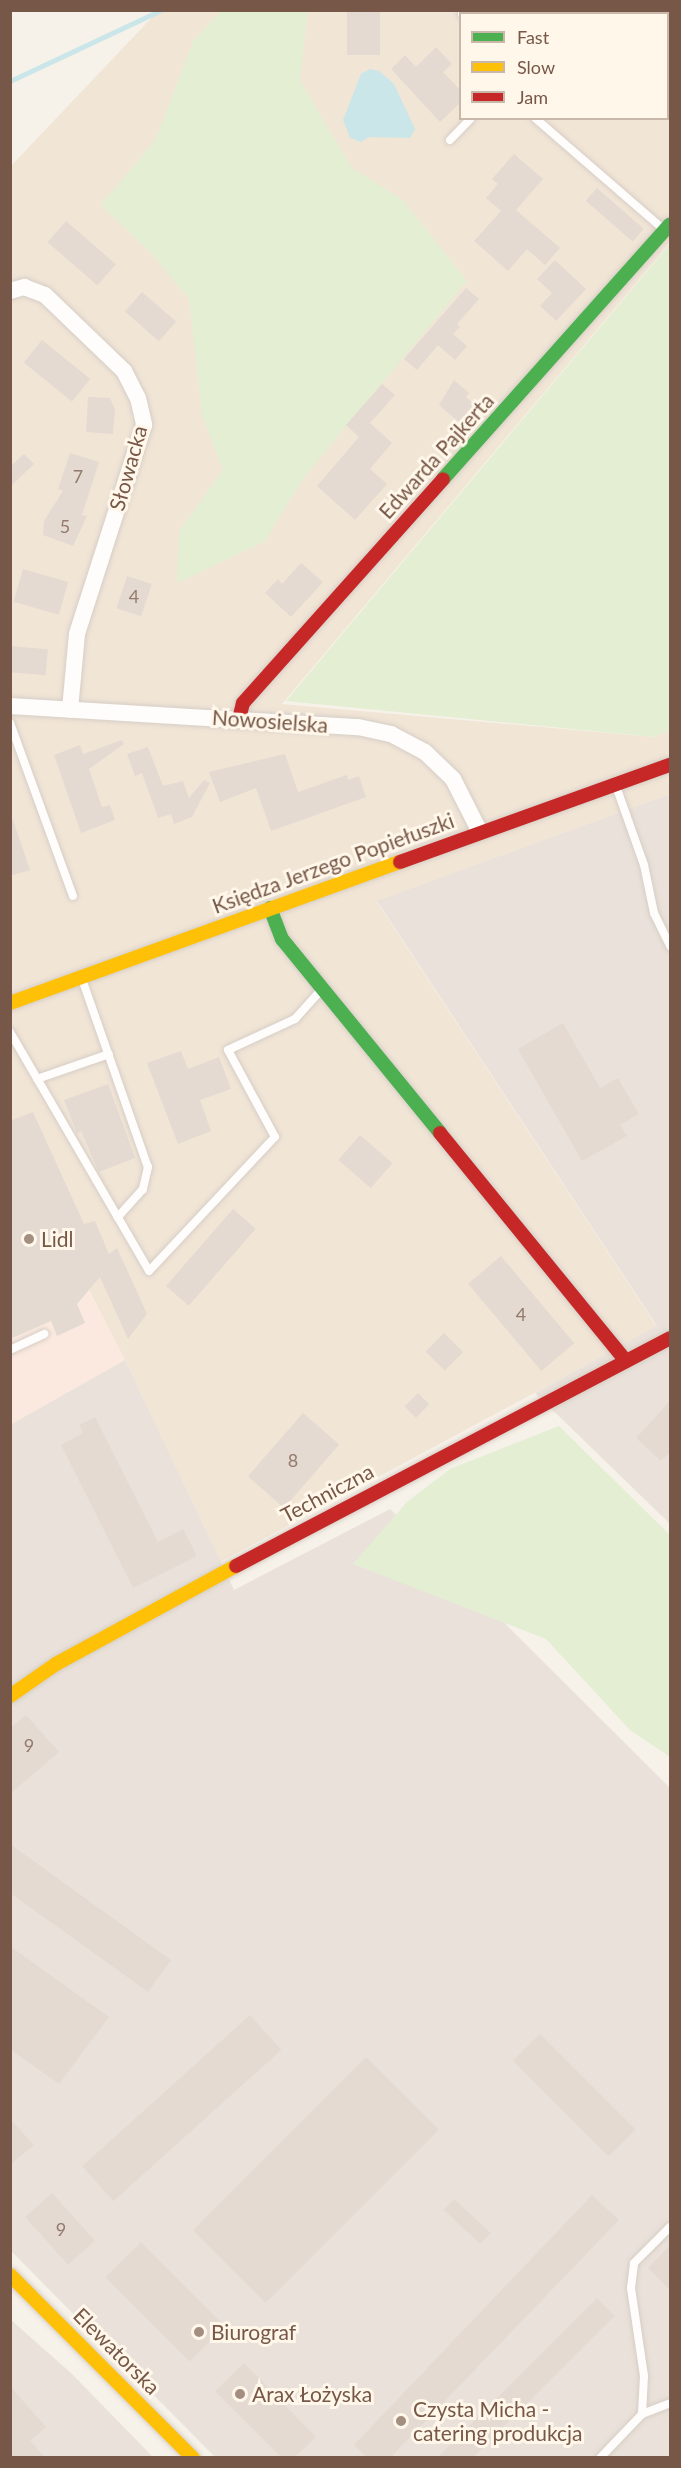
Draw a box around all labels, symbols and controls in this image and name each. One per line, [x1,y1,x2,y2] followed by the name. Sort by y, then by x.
[459,12,669,120] legend
[517,26,549,48] text: Fast
[517,56,555,78] text: Slow
[517,86,548,108] text: Jam
[373,388,499,524] street label: Edwarda Pajkerta
[104,423,152,513] street label: Słowacka
[73,465,83,487] house number: 7
[60,515,70,537] house number: 5
[129,585,139,607] house number: 4
[211,704,329,738] street label: Nowosielska
[208,807,458,919] street label: Księdza Jerzego Popiełuszki
[41,1226,74,1252] place label: Lidl
[22,1232,36,1246] marker: Lidl
[516,1303,526,1325] house number: 4
[288,1449,298,1471] house number: 8
[276,1458,378,1528] street label: Techniczna
[24,1734,34,1756] house number: 9
[56,2218,66,2240] house number: 9
[69,2303,165,2399] street label: Elewatorska
[211,2319,296,2345] place label: Biurograf
[192,2325,206,2339] marker: Biurograf
[252,2381,372,2407] place label: Arax Łożyska
[233,2387,247,2401] marker: Arax Łożyska
[413,2396,583,2446] place label: Czysta Micha - catering produkcja
[394,2414,408,2428] marker: Czysta Micha - catering produkcja

